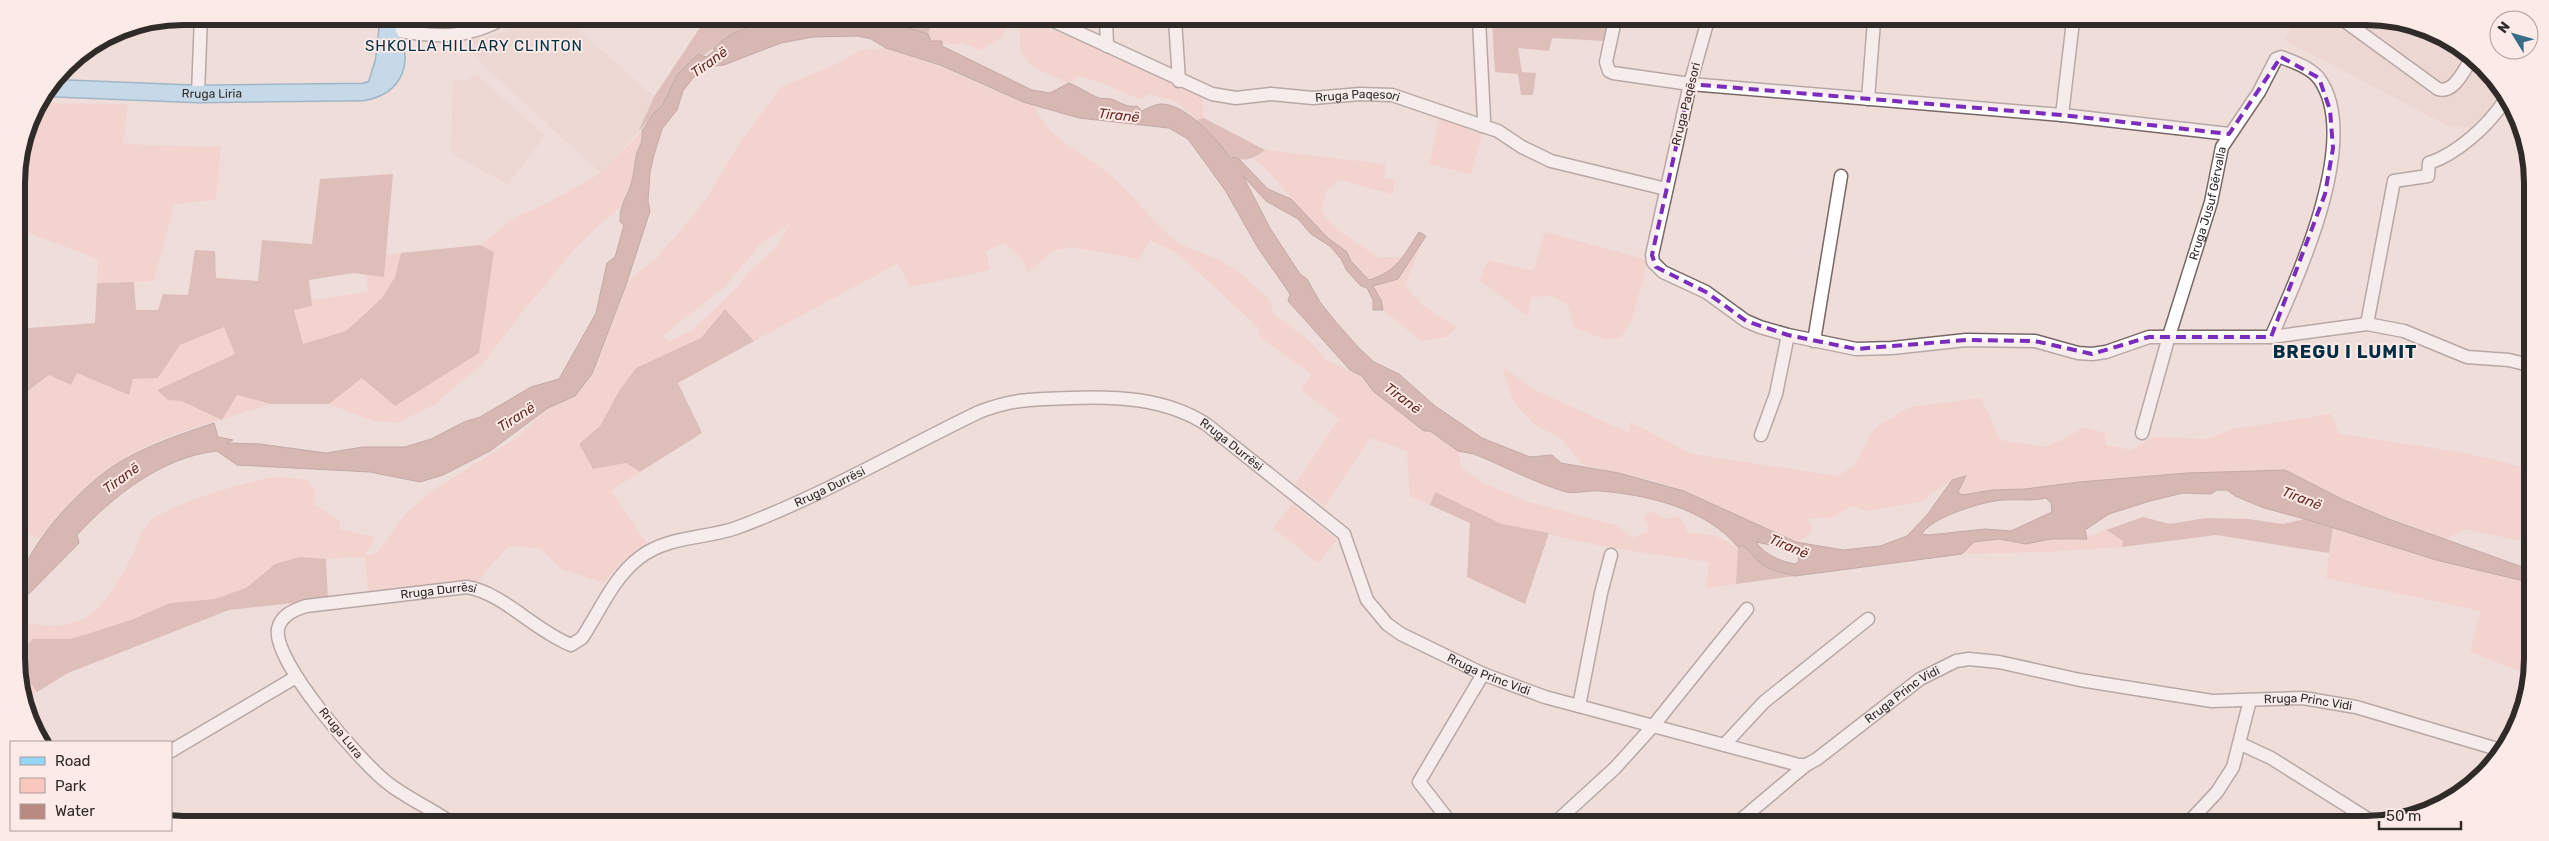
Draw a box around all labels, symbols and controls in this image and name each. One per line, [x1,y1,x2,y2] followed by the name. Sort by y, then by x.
[2489,10,2539,60] north arrow
[2494,18,2514,37] text: N
[365,37,583,55] district label: SHKOLLA HILLARY CLINTON
[688,43,731,81] water label: Tiranë
[1669,61,1703,147] street label: Rruga Paqësori
[182,86,242,101] street label: Rruga Liria
[1314,87,1402,105] street label: Rruga Paqesori
[1098,105,1140,126] water label: Tiranë
[2186,145,2229,262] street label: Rruga Jusuf Gërvalla
[2273,341,2417,363] district label: BREGU I LUMIT
[1381,379,1424,418] water label: Tiranë
[494,399,538,436] water label: Tiranë
[1197,415,1266,474] street label: Rruga Durrësi
[100,459,143,497] water label: Tiranë
[792,464,868,510] street label: Rruga Durrësi
[2280,483,2324,514] water label: Tiranë
[1767,531,1811,562] water label: Tiranë
[400,580,479,602] street label: Rruga Durrësi
[1445,651,1532,698] street label: Rruga Princ Vidi
[1862,663,1942,726] street label: Rruga Princ Vidi
[2264,691,2353,713] street label: Rruga Princ Vidi
[316,705,366,761] street label: Rruga Lura
[10,741,172,831] legend
[55,752,91,770] text: Road
[55,777,86,795] text: Park
[2379,798,2462,830] scale bar
[55,802,95,820] text: Water
[2386,807,2421,825] text: 50 m

